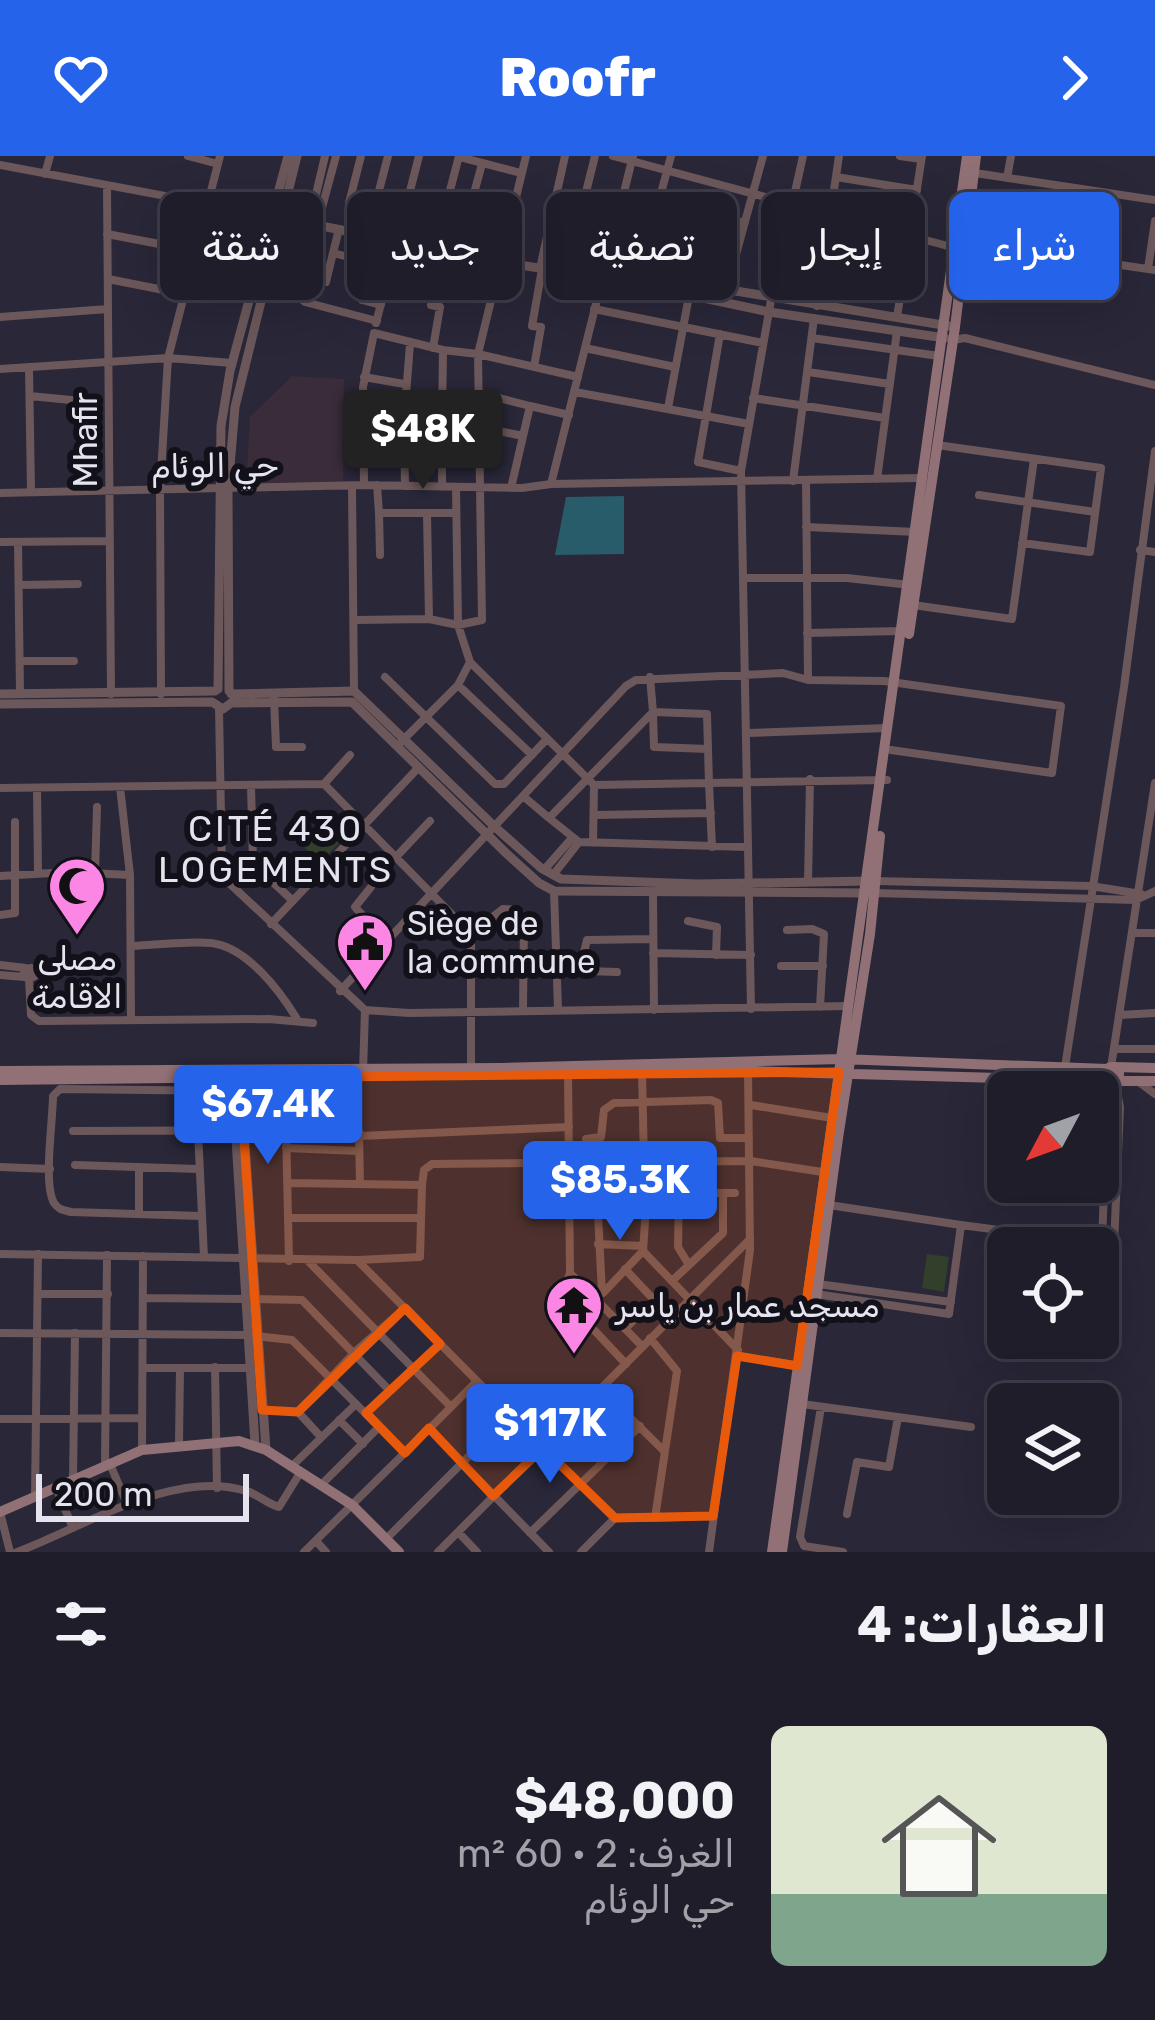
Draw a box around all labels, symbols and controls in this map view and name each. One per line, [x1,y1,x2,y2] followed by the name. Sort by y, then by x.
[48,45,114,111] icon: heart
[1041,45,1107,111] icon: forward
[499,46,656,110] text: Roofr
[160,192,323,300] chip: شقة
[347,192,522,300] chip: جديد
[546,192,737,300] chip: تصفية
[761,192,925,300] chip: إيجار
[949,192,1119,300] chip: شراء
[352,390,494,492] pin: $48K
[66,392,105,488] street label: Mhafir
[371,406,475,452] text: $48K
[151,445,279,492] street label: حي الوئام
[158,807,394,891] district label: CITÉ 430 LOGEMENTS
[46,855,108,937] mosque icon: مصلى الاقامة
[407,904,596,981] place label: Siège de la commune
[334,911,396,993] public building icon: Siège de la commune
[32,939,122,1016] place label: مصلى الاقامة
[170,1065,366,1167] pin: $67.4K
[987,1071,1119,1203] north arrow
[987,1071,1119,1515] map controls
[201,1081,335,1127] text: $67.4K
[522,1141,718,1243] pin: $85.3K
[550,1157,690,1203] text: $85.3K
[987,1227,1119,1359] button: locate
[543,1274,605,1356] temple icon: مسجد عمار بن ياسر
[614,1286,880,1326] place label: مسجد عمار بن ياسر
[987,1383,1119,1515] button: layers
[466,1384,634,1486] pin: $117K
[493,1400,607,1446] text: $117K
[36,1468,249,1521] scale bar
[54,1475,153,1514] text: 200 m
[48,1591,114,1657] icon: filters
[857,1594,1107,1655] text: العقارات: 4
[514,1770,735,1831] text: $48,000
[867,1774,1011,1918] icon: home
[457,1831,735,1877] text: الغرف: 2 · 60 m²
[584,1877,735,1923] text: حي الوئام

